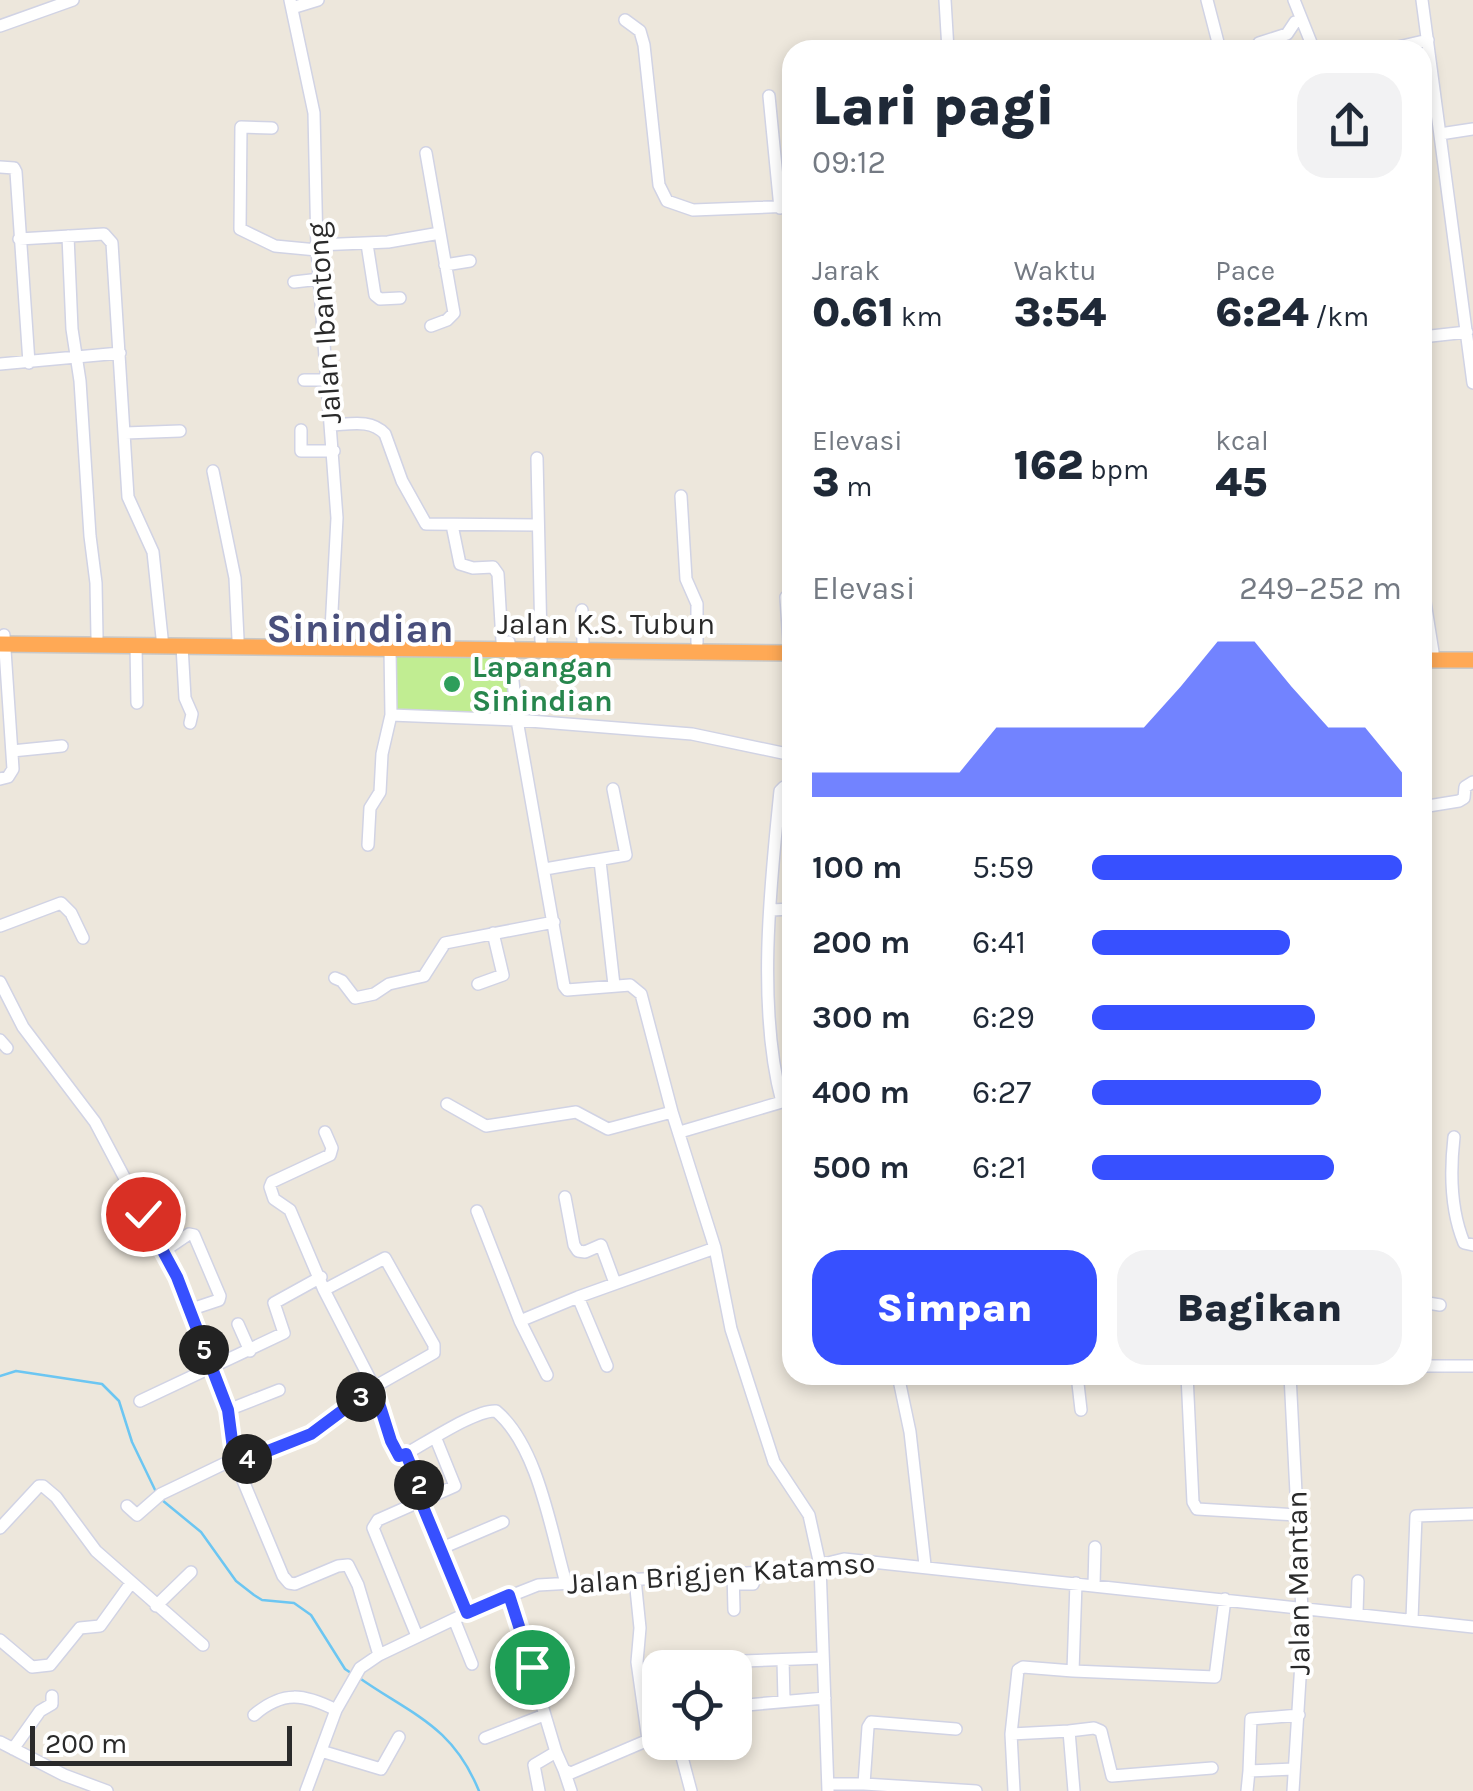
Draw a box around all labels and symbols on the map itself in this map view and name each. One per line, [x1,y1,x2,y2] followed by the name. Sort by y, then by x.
[299,221,349,425] street label: Jalan Ibantong
[266,605,454,652] district label: Sinindian
[497,606,715,642] street label: Jalan K.S. Tubun
[472,649,613,719] place label: Lapangan Sinindian
[441,673,463,695] marker: Lapangan Sinindian
[101,1172,186,1257] pin
[179,1325,229,1375] pin: 5
[336,1372,386,1422] pin: 3
[222,1434,272,1484] pin: 4
[394,1460,444,1510] pin: 2
[1278,1490,1318,1676] street label: Jalan Mantan
[566,1544,876,1602] street label: Jalan Brigjen Katamso
[490,1625,575,1710] pin
[30,1721,292,1766] scale bar

